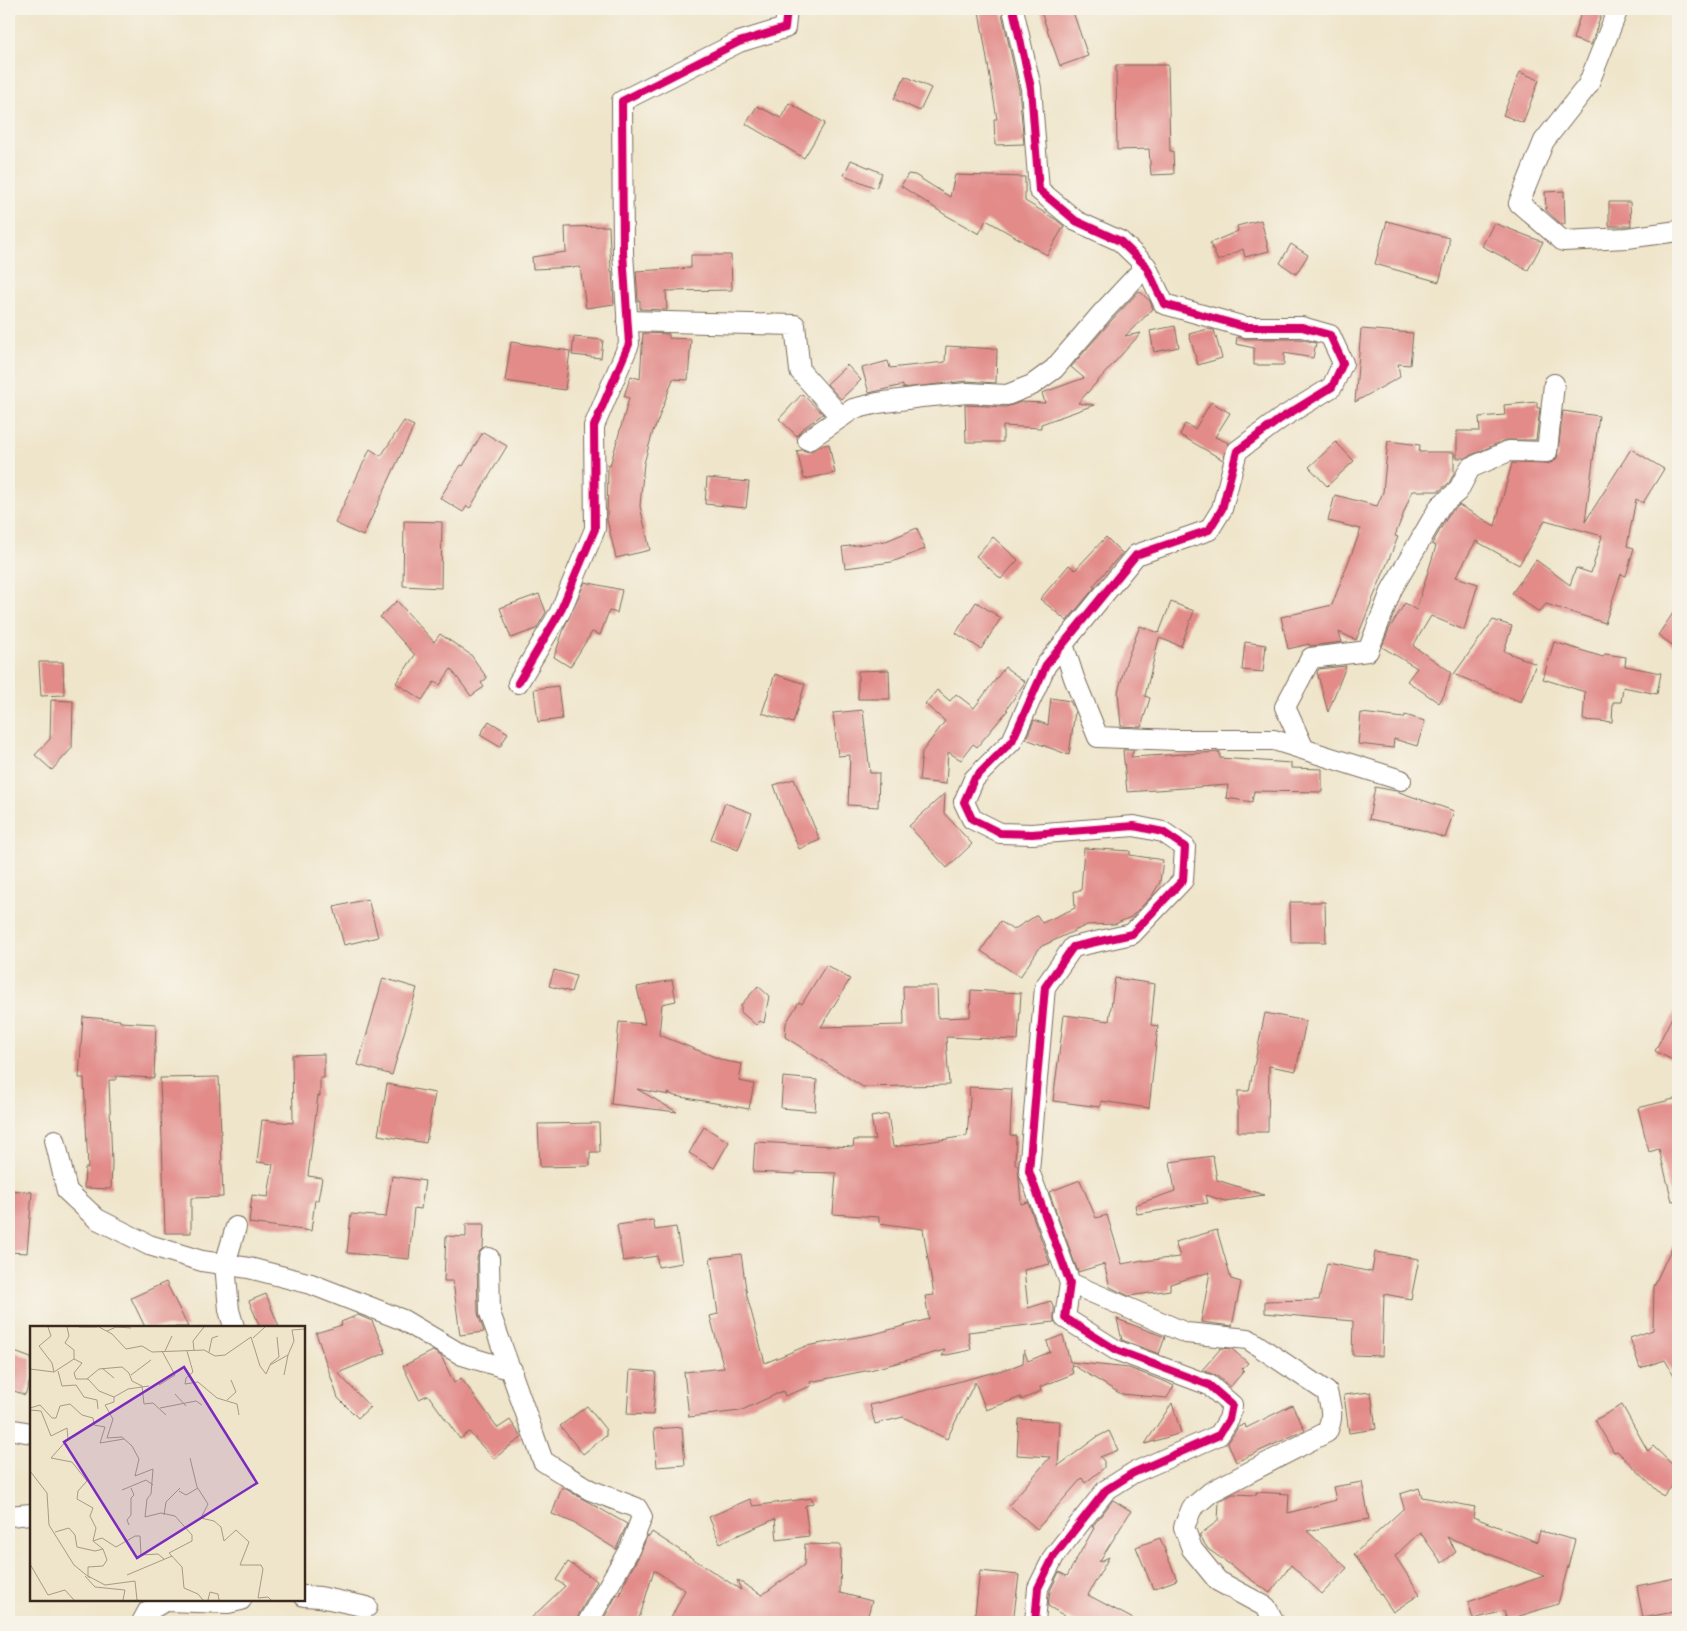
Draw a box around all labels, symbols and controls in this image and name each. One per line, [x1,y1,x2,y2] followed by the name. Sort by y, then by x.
[30,1326,305,1601] inset map

